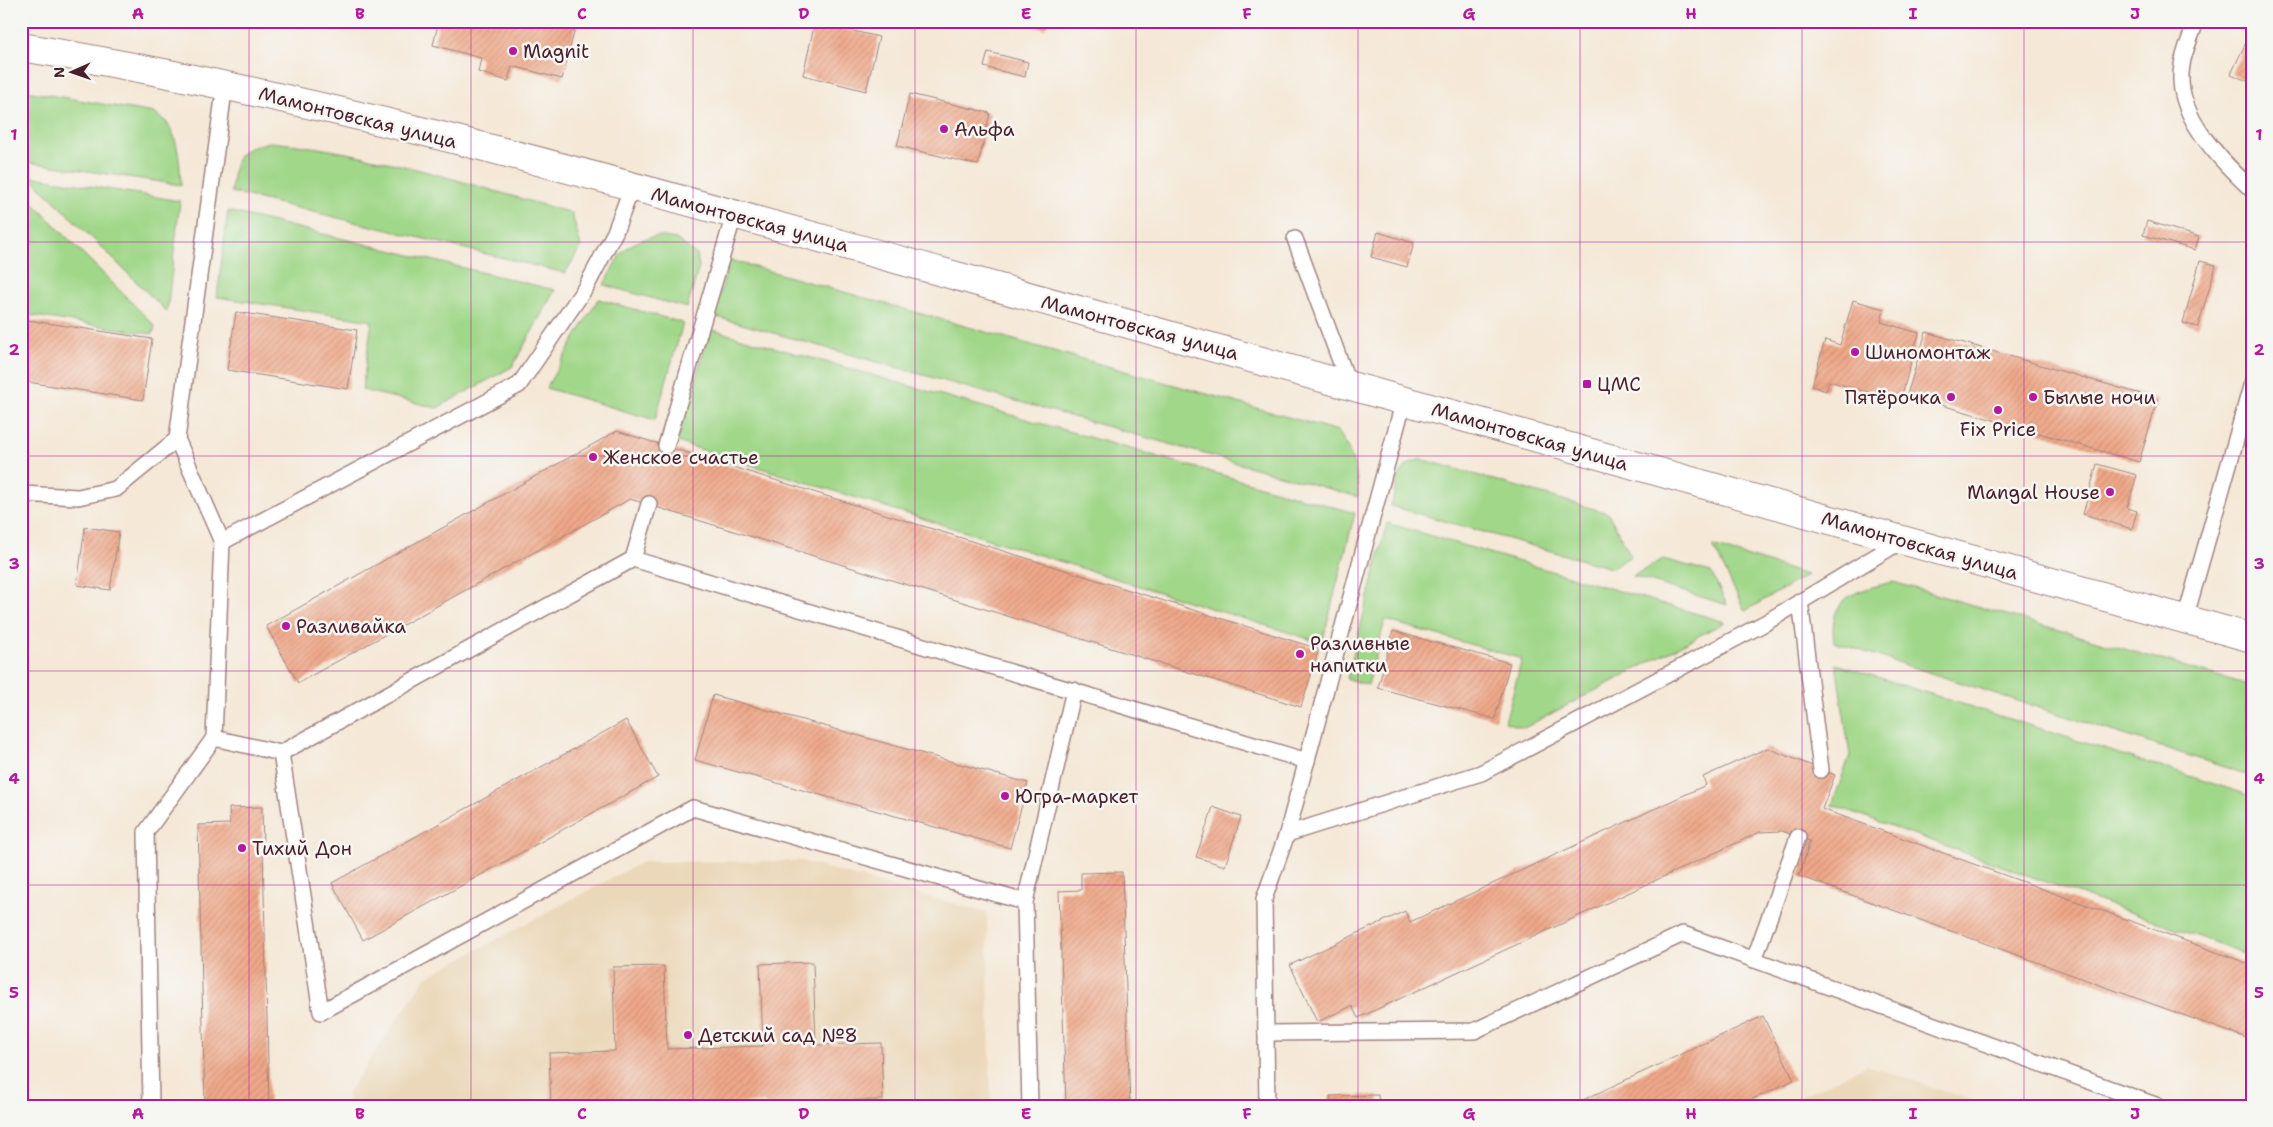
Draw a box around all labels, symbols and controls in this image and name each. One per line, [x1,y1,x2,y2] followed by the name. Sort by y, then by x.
[132,3,144,24] text: A
[355,3,365,24] text: B
[577,3,587,24] text: C
[798,3,810,24] text: D
[1021,3,1031,24] text: E
[1242,3,1252,24] text: F
[1463,3,1476,24] text: G
[1685,3,1697,24] text: H
[1909,3,1918,24] text: I
[2130,3,2140,24] text: J
[523,39,589,64] place label: Magnit
[507,45,519,57] marker: Magnit
[48,48,98,98] north arrow
[50,67,68,78] text: N
[256,81,460,154] street label: Мамонтовская улица
[954,117,1015,142] place label: Альфа
[938,123,950,135] marker: Альфа
[10,124,18,145] text: 1
[2255,124,2263,145] text: 1
[648,181,852,258] street label: Мамонтовская улица
[1038,289,1242,366] street label: Мамонтовская улица
[8,339,20,360] text: 2
[2253,339,2265,360] text: 2
[1865,340,1991,365] place label: Шиномонтаж
[1849,346,1861,358] marker: Шиномонтаж
[1597,372,1641,397] place label: ЦМС
[1581,378,1593,390] marker: ЦМС
[1845,385,1941,410] place label: Пятёрочка
[2043,385,2156,410] place label: Былые ночи
[1945,391,1957,403] marker: Пятёрочка
[2027,391,2039,403] marker: Былые ночи
[1429,396,1631,477] street label: Мамонтовская улица
[1992,404,2004,416] marker: Fix Price
[1960,417,2036,442] place label: Fix Price
[603,445,759,470] place label: Женское счастье
[587,451,599,463] marker: Женское счастье
[1967,480,2100,505] place label: Mangal House
[2104,486,2116,498] marker: Mangal House
[1819,505,2021,586] street label: Мамонтовская улица
[8,553,20,574] text: 3
[2253,553,2265,574] text: 3
[296,614,406,639] place label: Разливайка
[280,620,292,632] marker: Разливайка
[1310,631,1410,678] place label: Разливные напитки
[1294,648,1306,660] marker: Разливные напитки
[8,768,20,789] text: 4
[2253,768,2265,789] text: 4
[1015,784,1139,809] place label: Югра-маркет
[999,790,1011,802] marker: Югра-маркет
[252,836,352,861] place label: Тихий Дон
[236,842,248,854] marker: Тихий Дон
[9,982,19,1003] text: 5
[2254,982,2264,1003] text: 5
[698,1023,858,1048] place label: Детский сад №8
[682,1029,694,1041] marker: Детский сад №8
[132,1103,144,1124] text: A
[355,1103,365,1124] text: B
[577,1103,587,1124] text: C
[798,1103,810,1124] text: D
[1021,1103,1031,1124] text: E
[1242,1103,1252,1124] text: F
[1463,1103,1476,1124] text: G
[1685,1103,1697,1124] text: H
[1909,1103,1918,1124] text: I
[2130,1103,2140,1124] text: J

